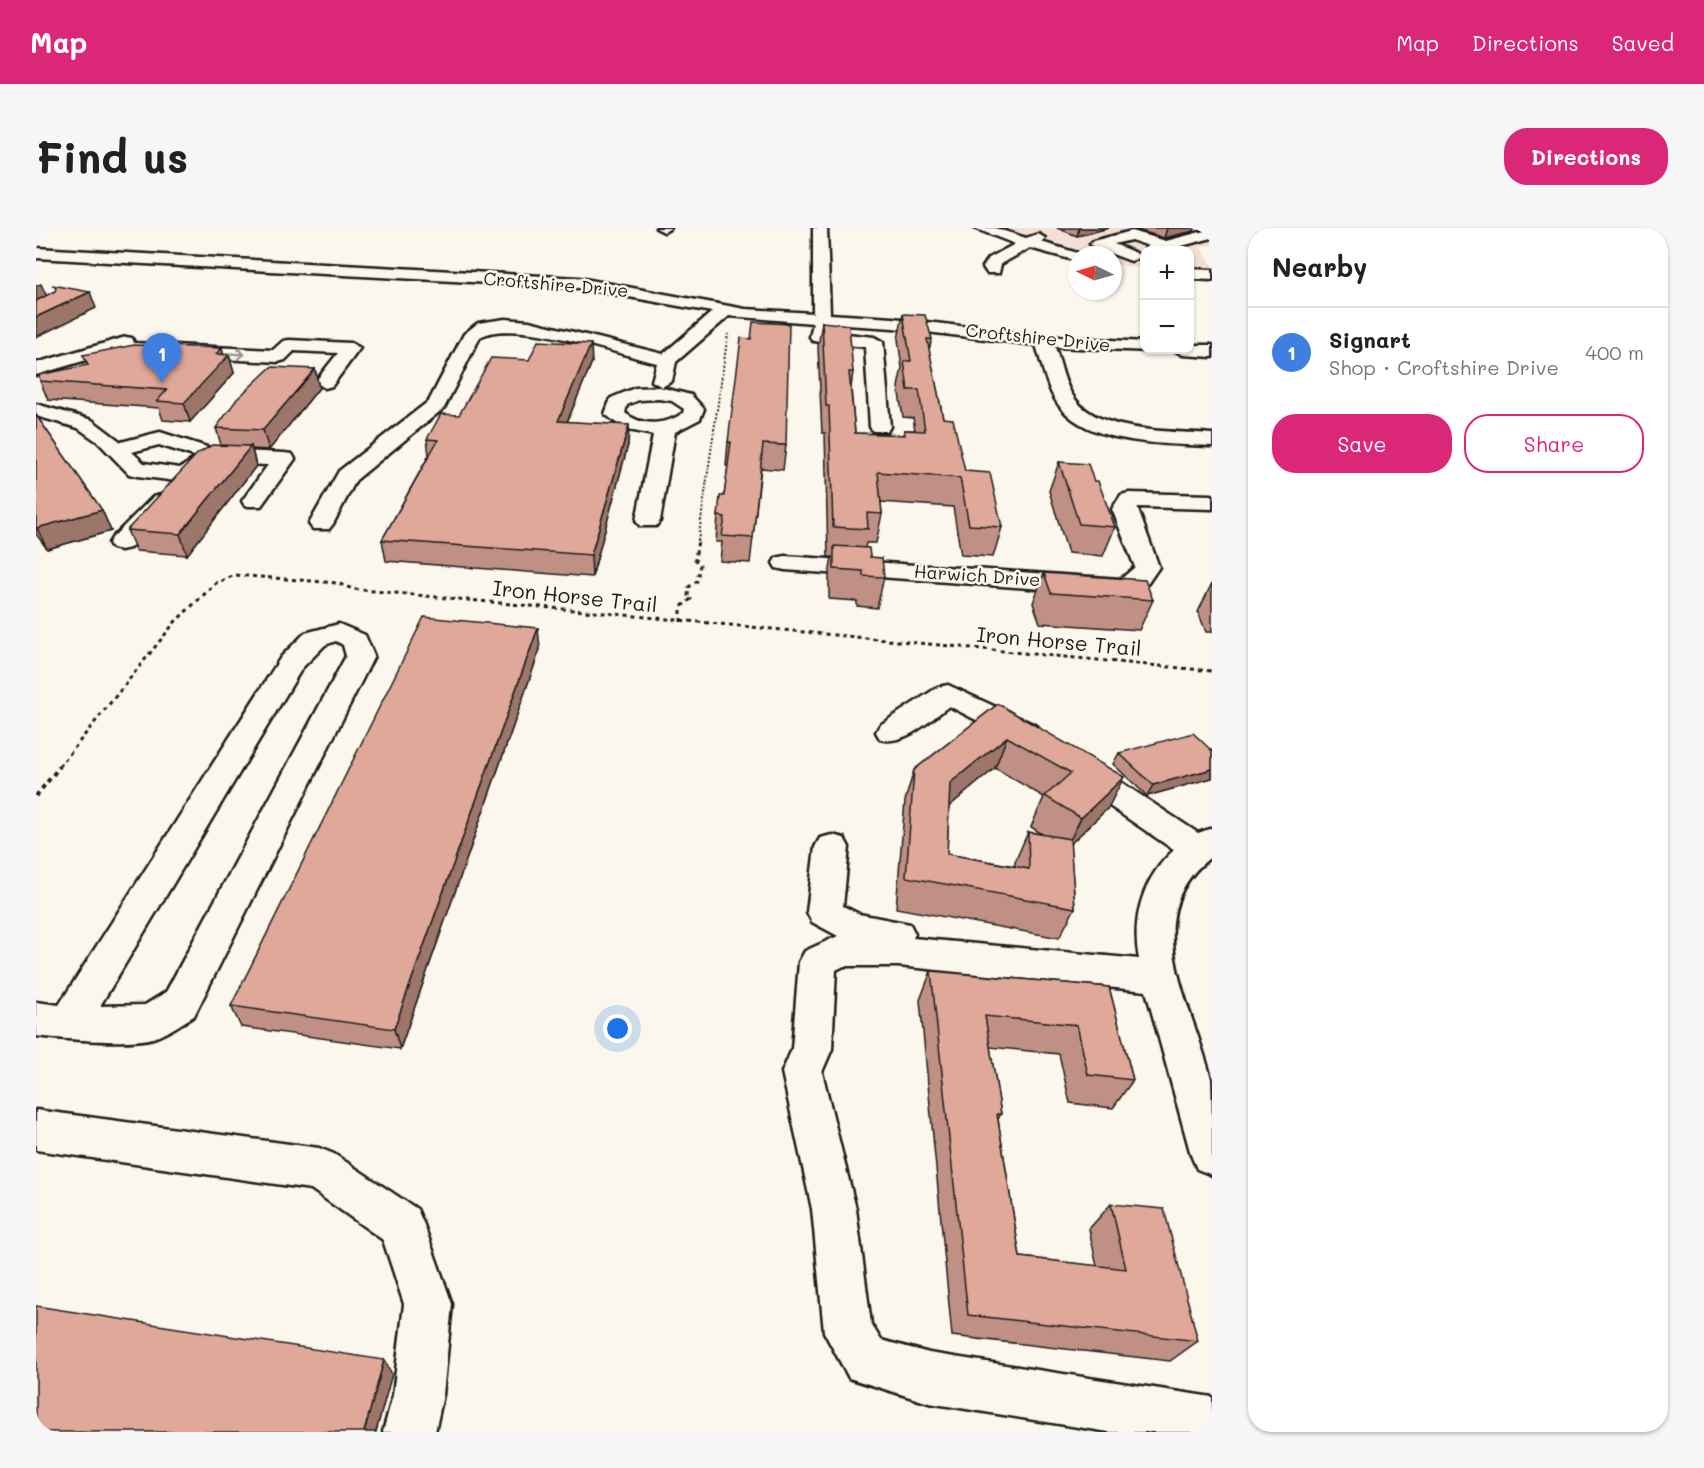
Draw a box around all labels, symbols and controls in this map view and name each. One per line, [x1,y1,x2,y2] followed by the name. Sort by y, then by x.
[30,24,87,60] text: Map
[1396,29,1439,56] text: Map
[1472,29,1579,56] text: Directions
[1612,29,1674,56] text: Saved
[1504,128,1668,185] button: Directions
[36,129,188,184] text: Find us
[1068,246,1122,300] north arrow
[1140,246,1194,354] map controls
[1140,246,1194,300] button: +
[1272,250,1367,284] text: Nearby
[483,266,630,302] street label: Croftshire Drive
[1140,300,1194,354] button: −
[965,317,1112,357] street label: Croftshire Drive
[1329,325,1411,354] text: Signart
[142,334,182,383] pin: 1
[1287,339,1296,365] text: 1
[1585,339,1644,365] text: 400 m
[225,348,245,359] one-way arrow
[1329,354,1559,380] text: Shop · Croftshire Drive
[1272,414,1452,473] button: Save
[1464,414,1644,473] button: Share
[913,559,1041,591] street label: Harwich Drive
[491,573,659,618] street label: Iron Horse Trail
[976,620,1143,661] street label: Iron Horse Trail
[603,1014,632,1043] your location

